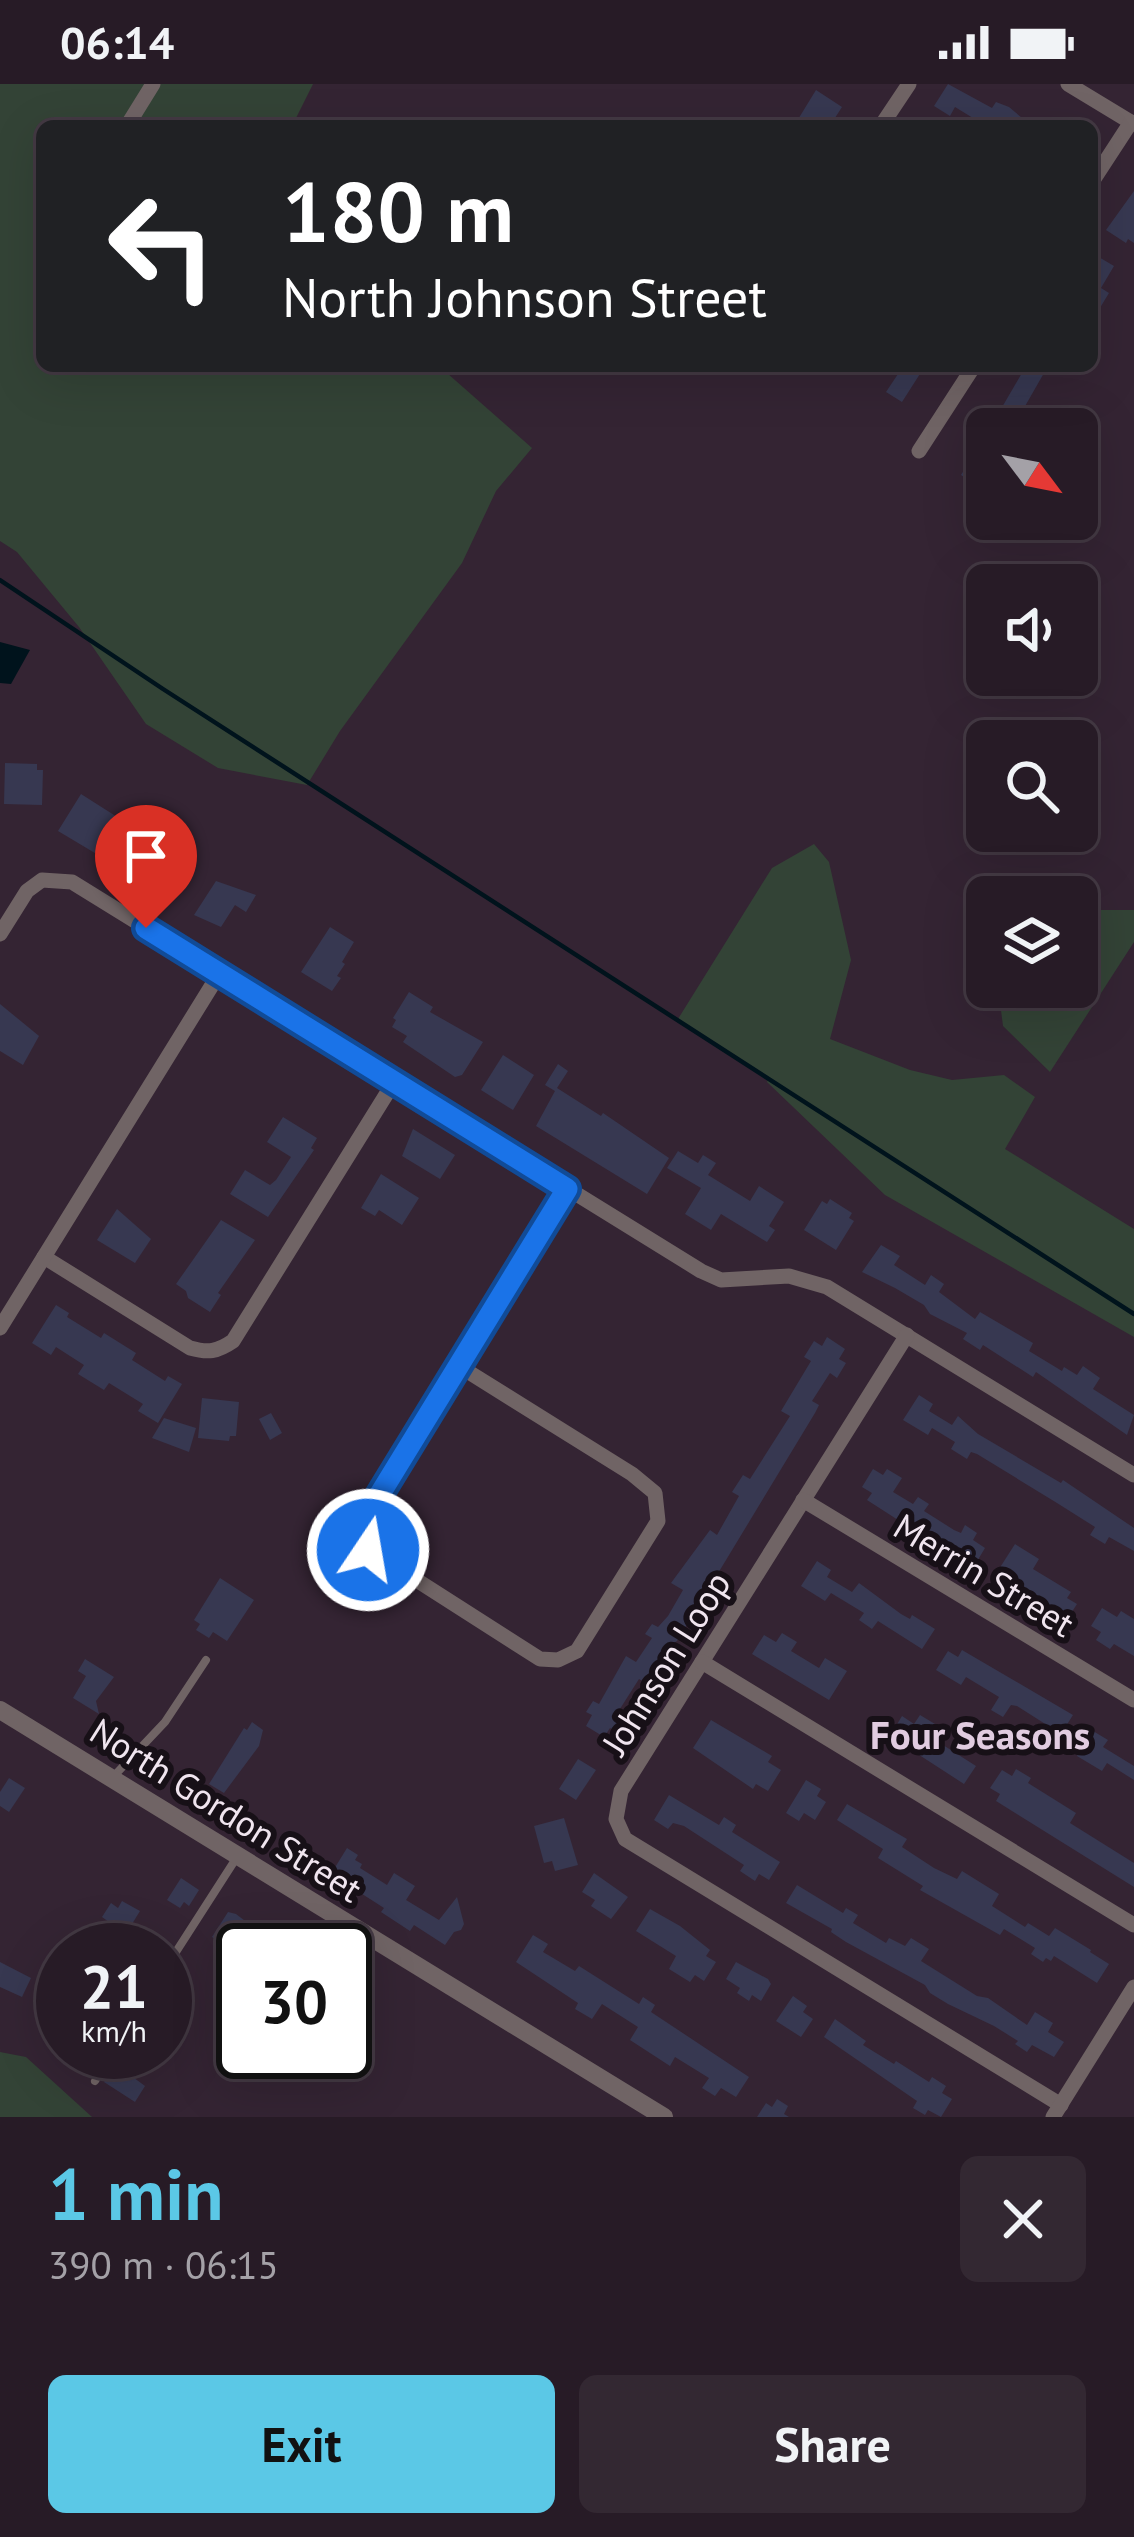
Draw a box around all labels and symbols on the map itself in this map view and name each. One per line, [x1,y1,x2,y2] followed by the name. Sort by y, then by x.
[966,408,1098,540] north arrow
[95,805,197,928] pin
[305,1487,431,1613] position arrow
[886,1502,1083,1647] street label: Merrin Street
[590,1562,740,1765] street label: Johnson Loop
[82,1707,371,1912] street label: North Gordon Street
[870,1709,1090,1760] district label: Four Seasons
[216,1923,372,2079] speed limit sign: 30

